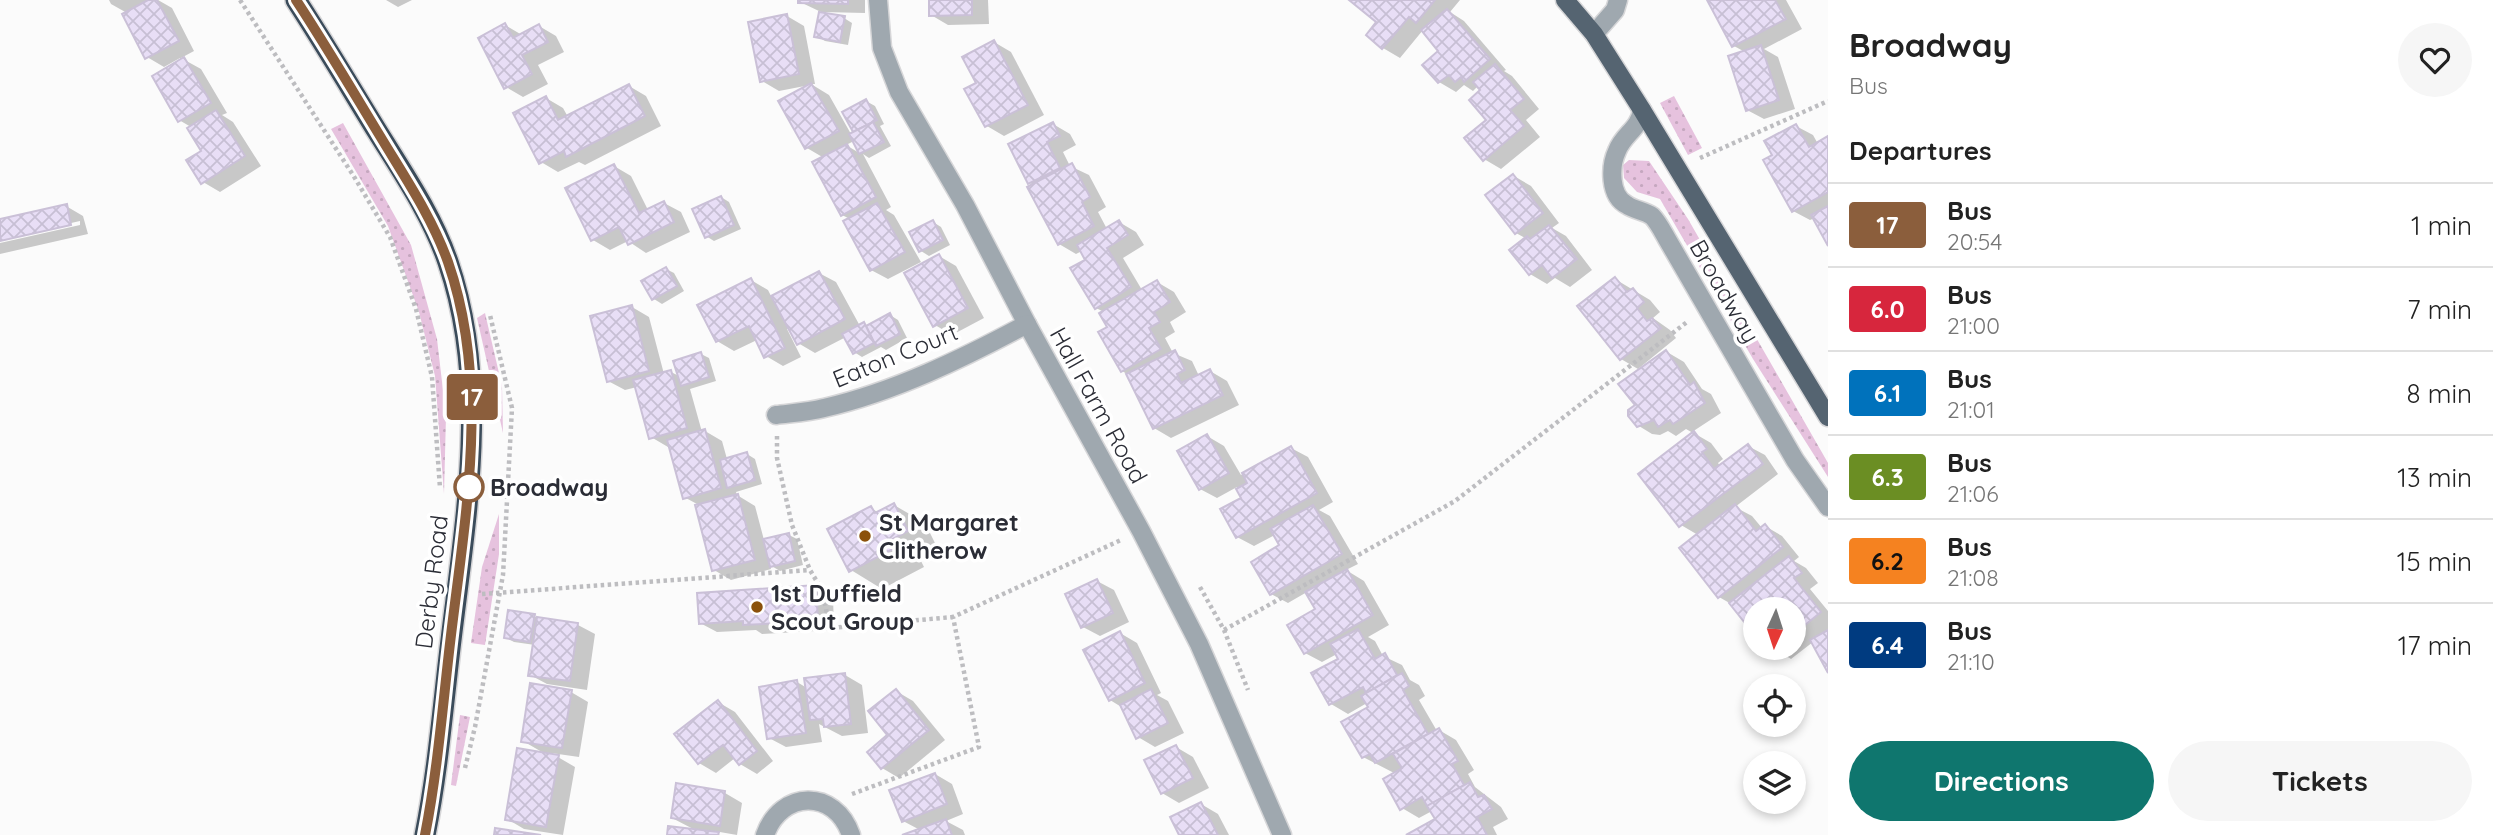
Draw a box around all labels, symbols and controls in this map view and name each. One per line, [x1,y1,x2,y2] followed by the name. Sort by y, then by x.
[2398,23,2472,97] button: heart
[1849,24,2012,65] text: Broadway
[1849,71,1888,100] text: Bus
[1849,134,1992,167] text: Departures
[1947,194,1992,227] text: Bus
[2411,209,2472,242] text: 1 min
[1876,210,1899,240] text: 17
[1947,227,2002,256] text: 20:54
[1683,234,1767,348] street label: Broadway
[1947,278,1992,311] text: Bus
[2407,293,2472,326] text: 7 min
[1871,294,1904,324] text: 6.0
[1947,311,2000,340] text: 21:00
[828,316,962,394] street label: Eaton Court
[1044,322,1154,488] street label: Hall Farm Road
[1947,362,1992,395] text: Bus
[440,374,504,420] line badge: 17
[2407,377,2472,410] text: 8 min
[1874,378,1901,408] text: 6.1
[461,382,483,412] text: 17
[1947,395,1995,424] text: 21:01
[1947,446,1992,479] text: Bus
[2397,461,2472,494] text: 13 min
[1871,462,1904,492] text: 6.3
[454,472,484,502] marker: Broadway
[490,472,608,502] place label: Broadway
[1947,479,1999,508] text: 21:06
[879,507,1019,565] place label: St Margaret Clitherow
[408,513,454,651] street label: Derby Road
[857,528,873,544] marker: St Margaret Clitherow
[1947,530,1992,563] text: Bus
[2397,545,2472,578] text: 15 min
[1871,546,1904,576] text: 6.2
[1947,563,1999,592] text: 21:08
[771,578,914,636] place label: 1st Duffield Scout Group
[1743,597,1806,660] north arrow
[1743,597,1806,814] map controls
[749,599,765,615] marker: 1st Duffield Scout Group
[1947,614,1992,647] text: Bus
[2398,629,2472,662] text: 17 min
[1871,630,1904,660] text: 6.4
[1947,647,1995,676] text: 21:10
[1743,674,1806,737] button: locate
[1849,741,2154,821] button: Directions
[2168,741,2472,821] button: Tickets
[1743,751,1806,814] button: layers

